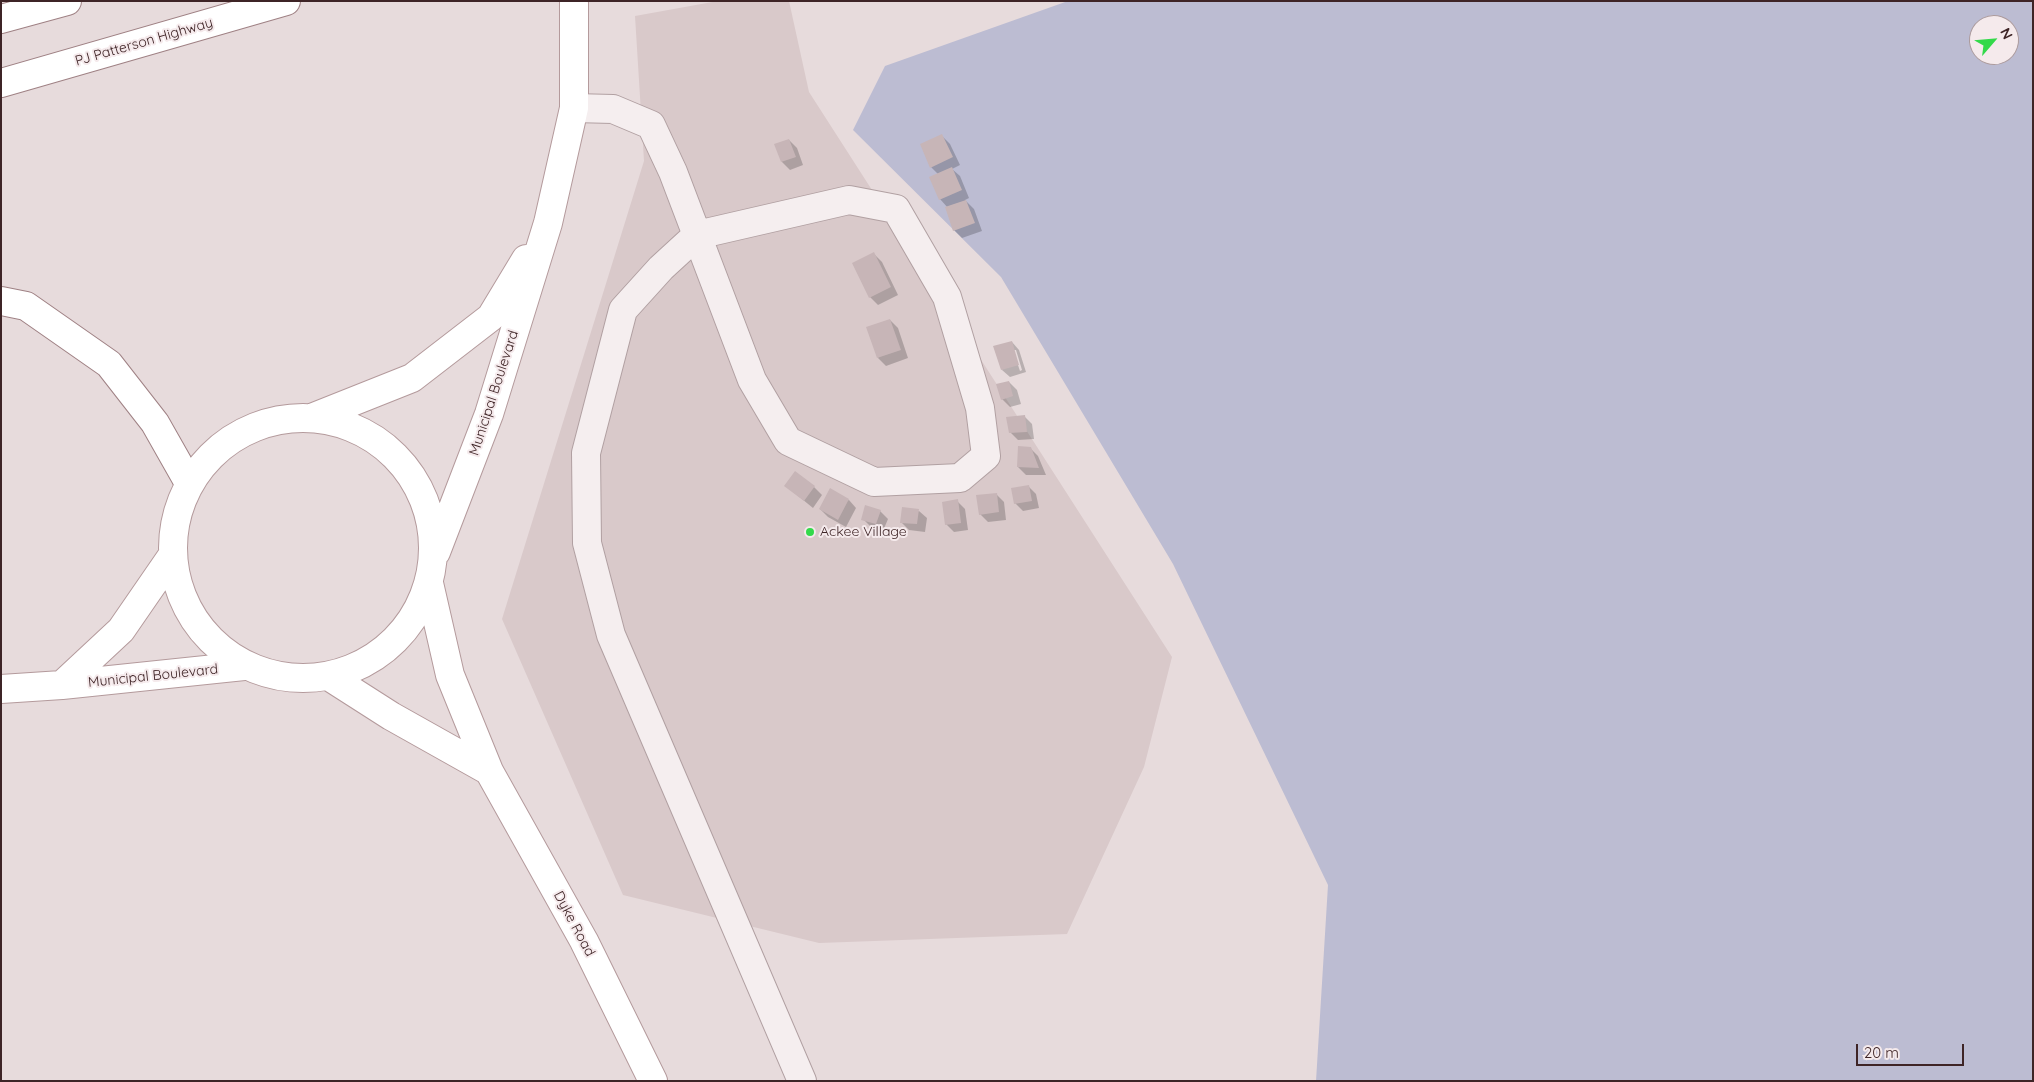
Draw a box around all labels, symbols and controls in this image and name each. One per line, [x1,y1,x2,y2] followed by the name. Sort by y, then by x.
[73,14,215,70] street label: PJ Patterson Highway
[1969,15,2019,65] north arrow
[1996,25,2017,42] text: N
[466,328,522,458] street label: Municipal Boulevard
[820,524,907,540] place label: Ackee Village
[804,526,816,538] marker: Ackee Village
[87,661,219,691] street label: Municipal Boulevard
[550,888,598,960] street label: Dyke Road
[1859,1034,1966,1066] scale bar
[1864,1043,1899,1062] text: 20 m

